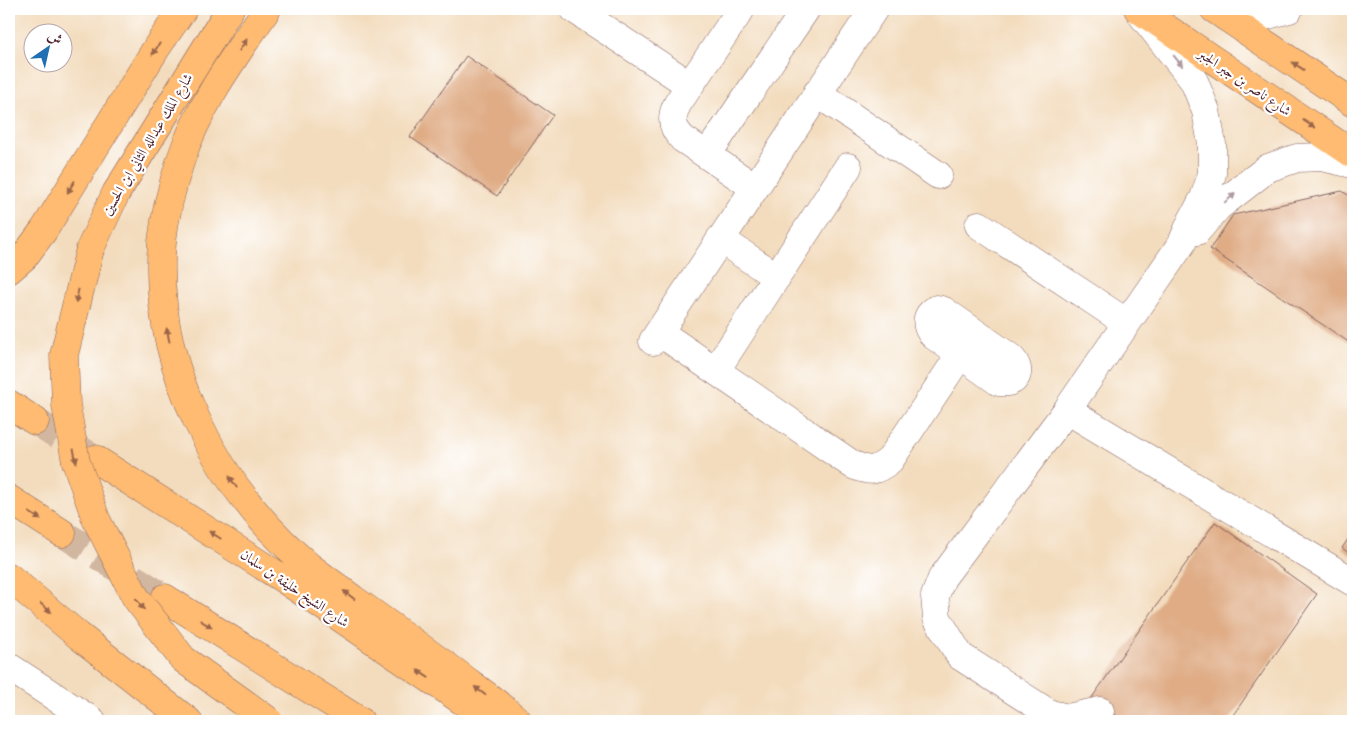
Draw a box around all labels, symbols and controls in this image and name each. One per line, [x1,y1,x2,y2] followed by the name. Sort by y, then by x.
[22,22,72,72] north arrow
[45,28,64,48] text: ش
[238,38,248,51] one-way arrow
[151,42,160,56] one-way arrow
[1192,46,1293,122] street label: شارع ناصر بن جبر الجبر
[1173,54,1184,67] one-way arrow
[1292,61,1305,70] one-way arrow
[100,71,199,220] street label: شارع الملك عبدالله الثاني ابن الحسين
[1302,119,1315,129] one-way arrow
[66,181,75,194] one-way arrow
[1223,192,1236,203] one-way arrow
[73,288,81,303] one-way arrow
[164,327,172,342] one-way arrow
[72,448,80,464] one-way arrow
[229,475,238,489] one-way arrow
[29,511,42,521] one-way arrow
[208,531,221,540] one-way arrow
[235,547,351,634] street label: شارع الشيخ خليفة بن سلمان
[342,590,356,600] one-way arrow
[135,597,146,610] one-way arrow
[40,602,52,613] one-way arrow
[200,620,213,629] one-way arrow
[416,669,430,679] one-way arrow
[474,685,487,696] one-way arrow

